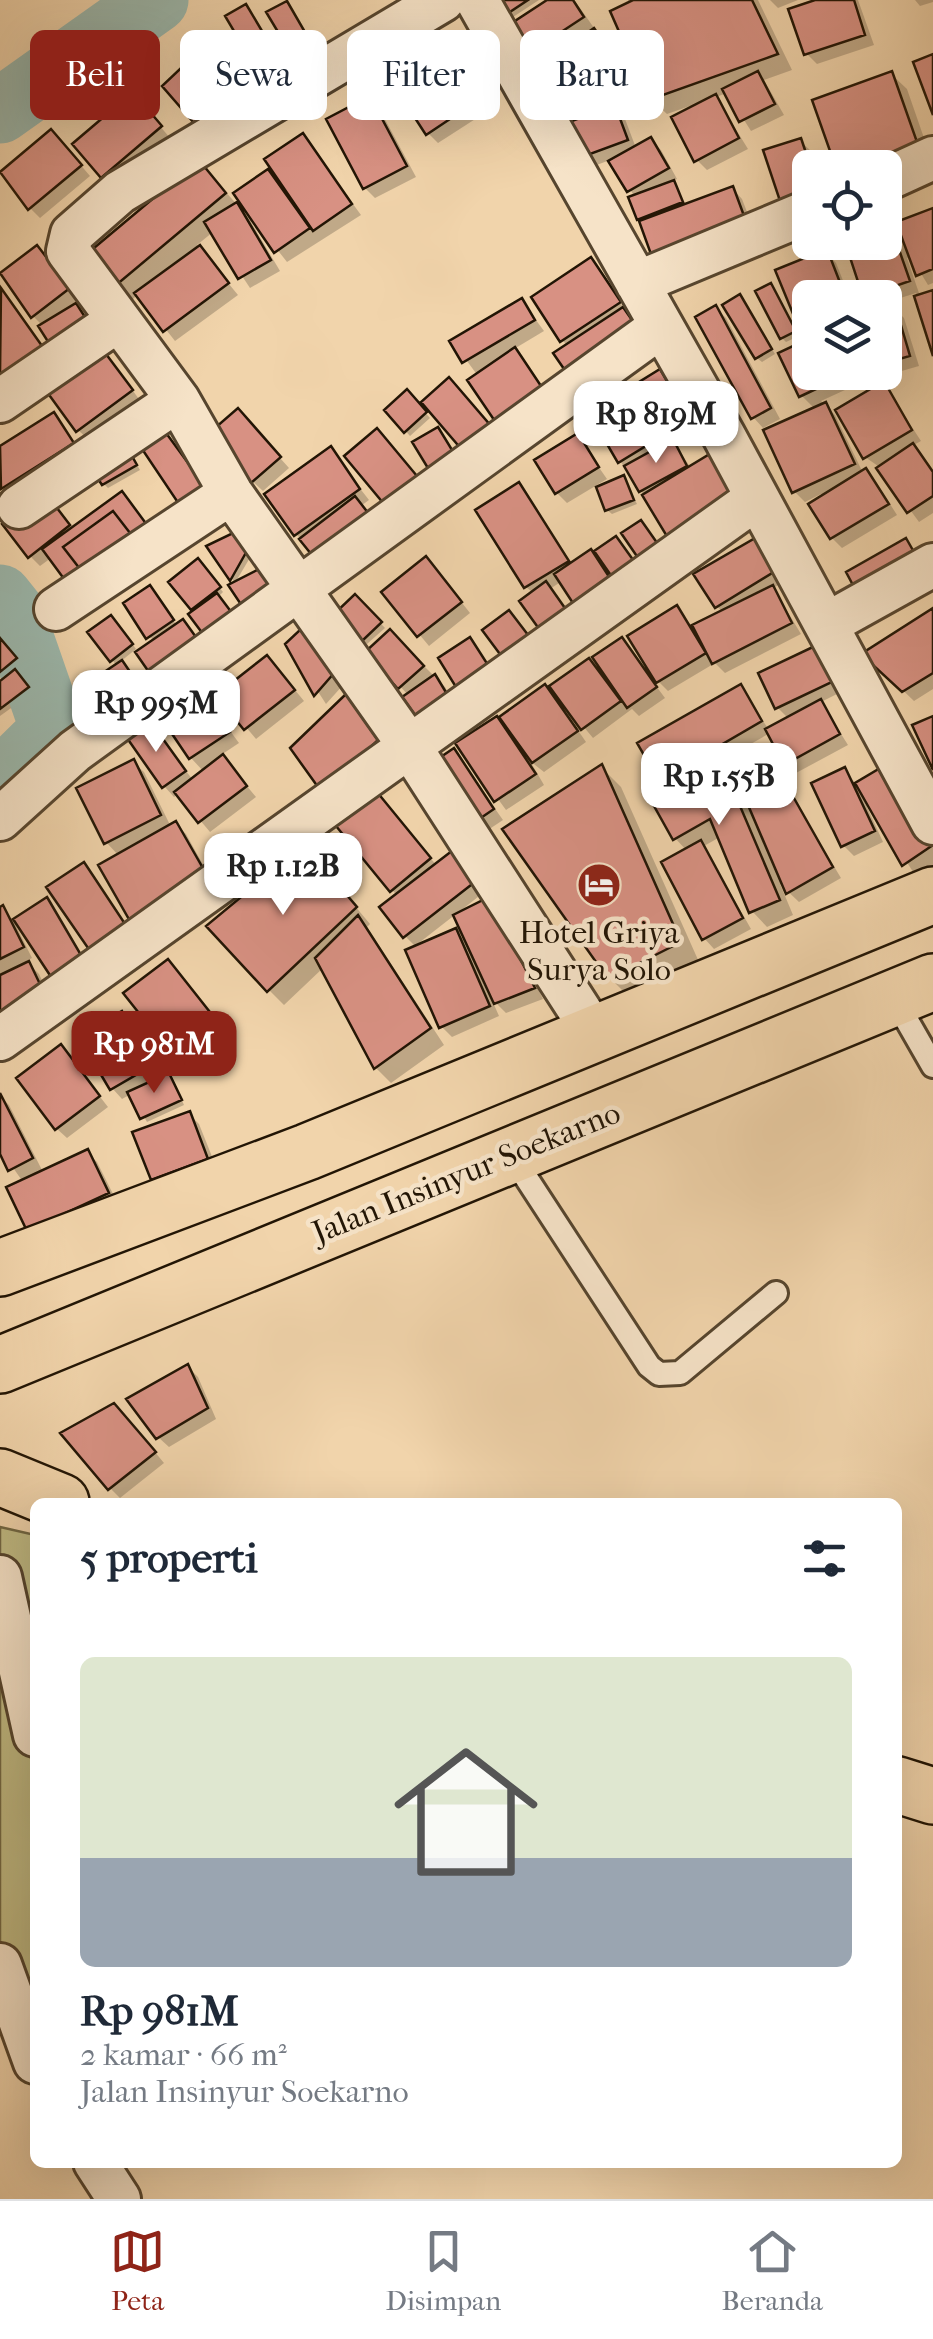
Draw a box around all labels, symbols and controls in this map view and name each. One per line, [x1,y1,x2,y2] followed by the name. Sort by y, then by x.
[30,30,160,120] chip: Beli
[180,30,327,120] chip: Sewa
[347,30,500,120] chip: Filter
[520,30,664,120] chip: Baru
[792,150,902,390] map controls
[792,150,902,260] button: locate
[792,280,902,390] button: layers
[564,381,748,466] pin: Rp 819M
[596,395,716,432] text: Rp 819M
[64,670,248,755] pin: Rp 995M
[94,684,218,721] text: Rp 995M
[616,743,822,828] pin: Rp 1.55B
[663,757,775,794] text: Rp 1.55B
[180,833,386,918] pin: Rp 1.12B
[226,847,340,884] text: Rp 1.12B
[576,862,622,908] hotel icon: Hotel Griya Surya Solo
[519,914,680,988] place label: Hotel Griya Surya Solo
[62,1011,246,1096] pin: Rp 981M
[94,1025,214,1062] text: Rp 981M
[304,1094,625,1252] street label: Jalan Insinyur Soekarno
[797,1531,852,1586] icon: filters
[80,1534,258,1583] text: 5 properti
[376,1722,556,1902] icon: home
[80,1987,239,2036] text: Rp 981M
[80,2036,287,2073] text: 2 kamar · 66 m²
[80,2073,409,2110] text: Jalan Insinyur Soekarno
[110,2224,165,2317] tab: Peta
[385,2224,501,2317] tab: Disimpan
[722,2224,823,2317] tab: Beranda

